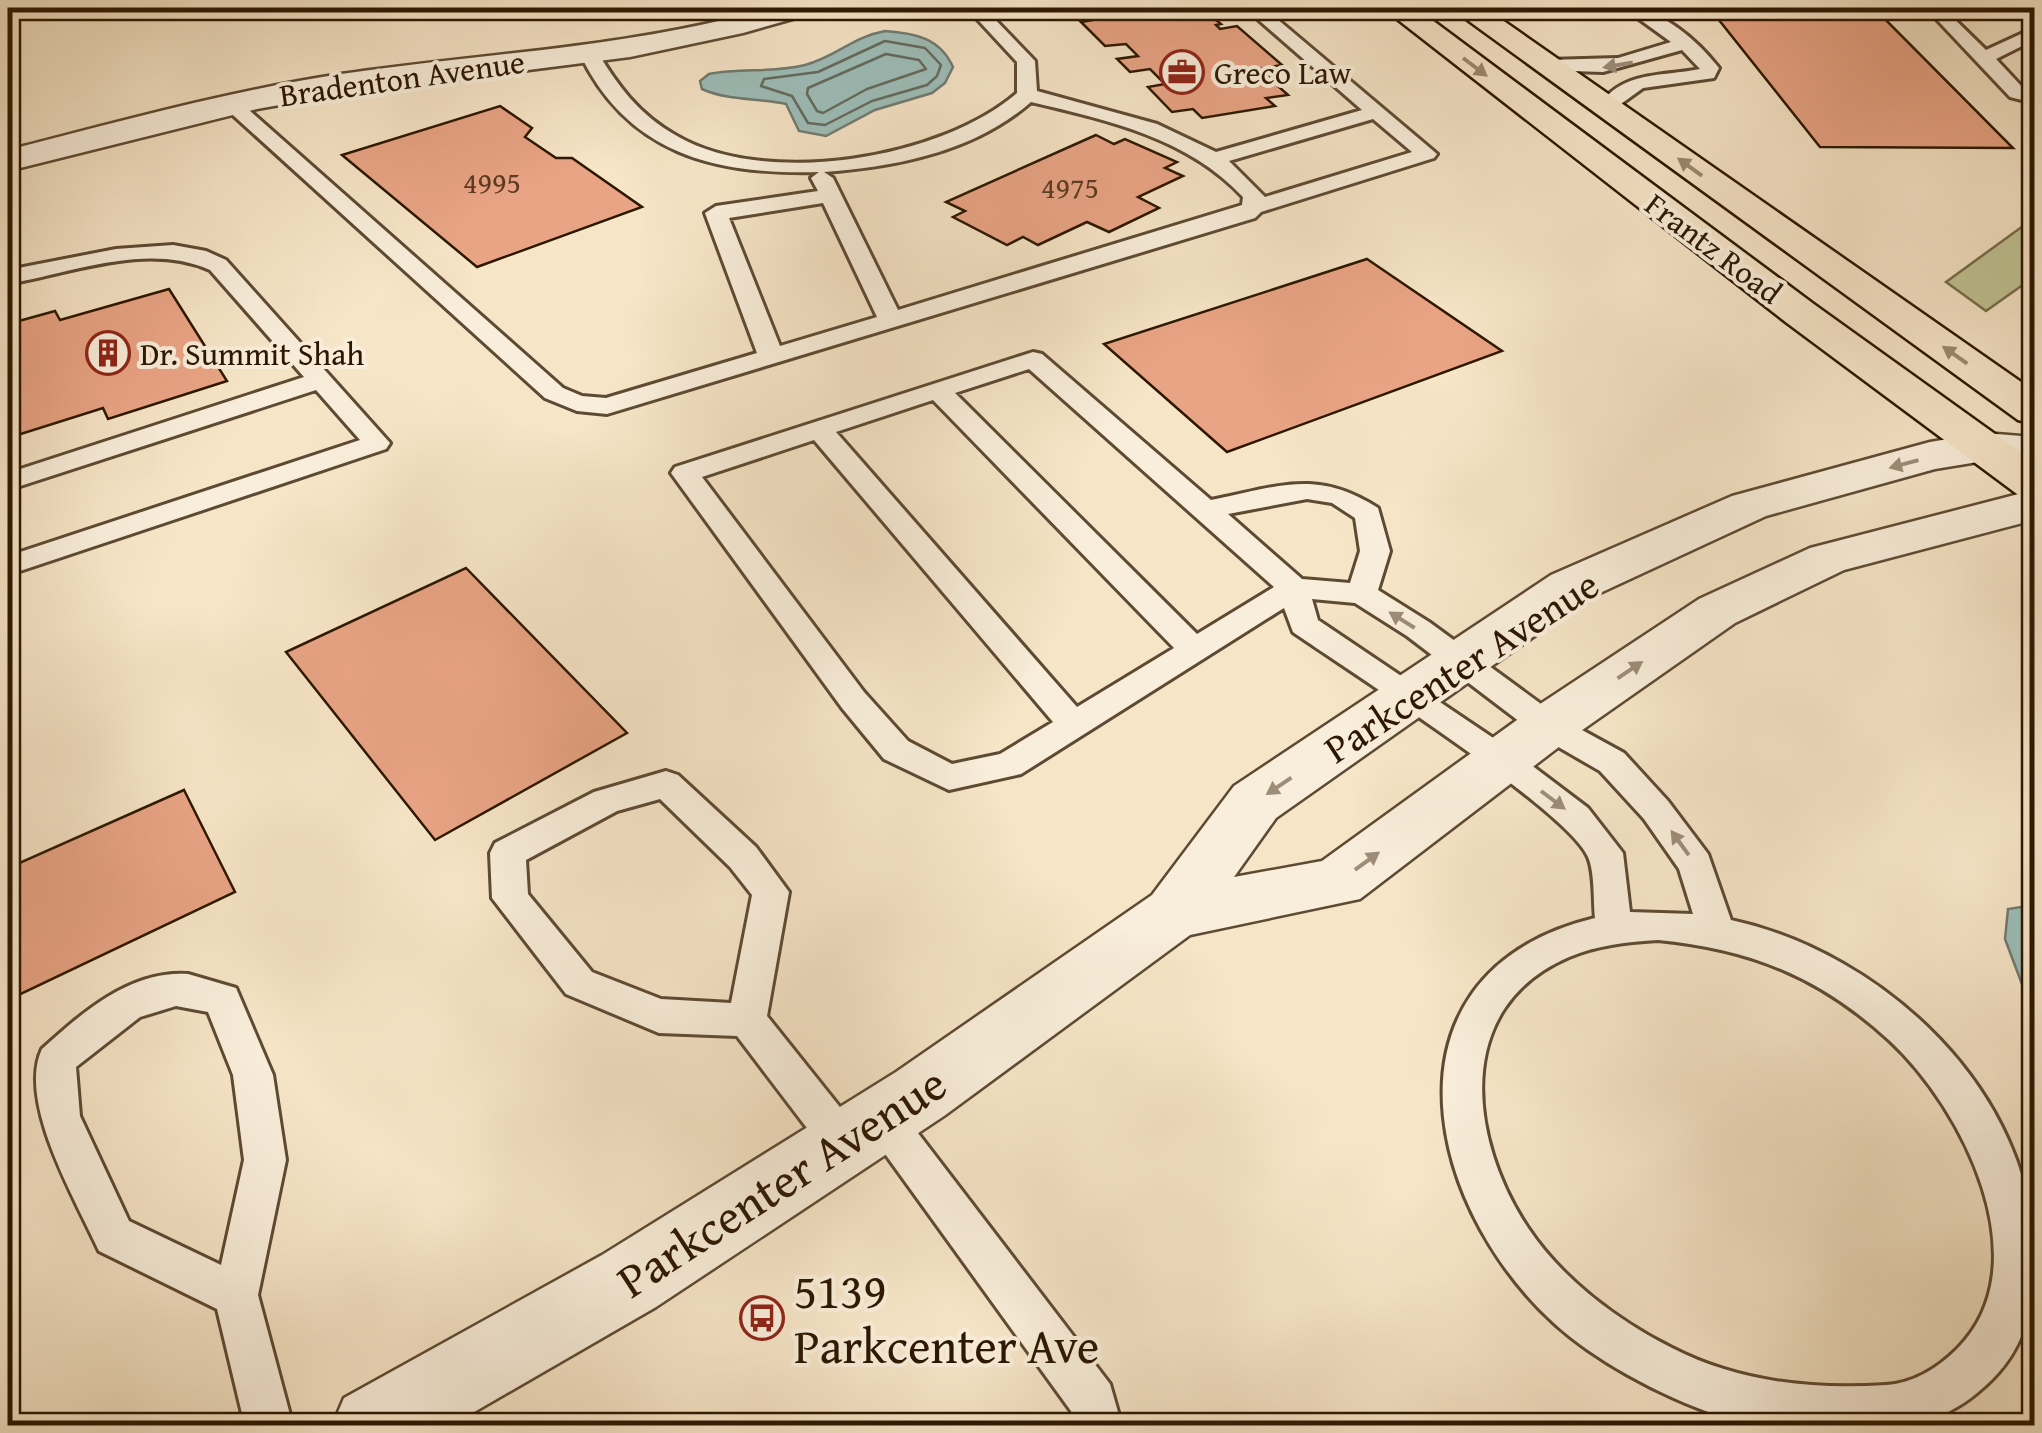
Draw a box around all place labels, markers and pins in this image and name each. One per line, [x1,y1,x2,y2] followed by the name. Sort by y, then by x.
[1159,49,1205,95] office icon: Greco Law
[1214,49,1351,96] place label: Greco Law
[85,330,131,376] building icon: Dr. Summit Shah
[140,330,364,377] place label: Dr. Summit Shah
[794,1255,1099,1381] place label: 5139 Parkcenter Ave
[739,1295,785,1341] bus stop icon: 5139 Parkcenter Ave

